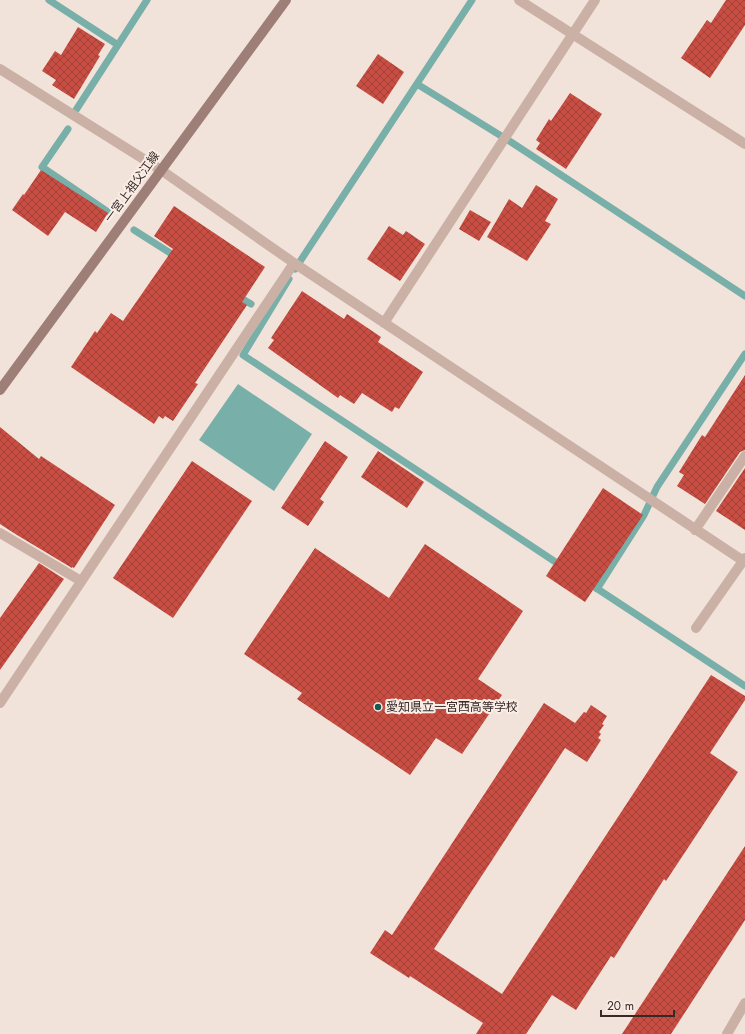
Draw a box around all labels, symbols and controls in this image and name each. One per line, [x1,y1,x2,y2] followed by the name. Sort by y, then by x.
[100,148,164,226] street label: 一宮上祖父江線
[386,698,518,716] place label: 愛知県立一宮西高等学校
[373,702,383,712] marker: 愛知県立一宮西高等学校
[601,992,674,1018] scale bar
[607,997,634,1015] text: 20 m

